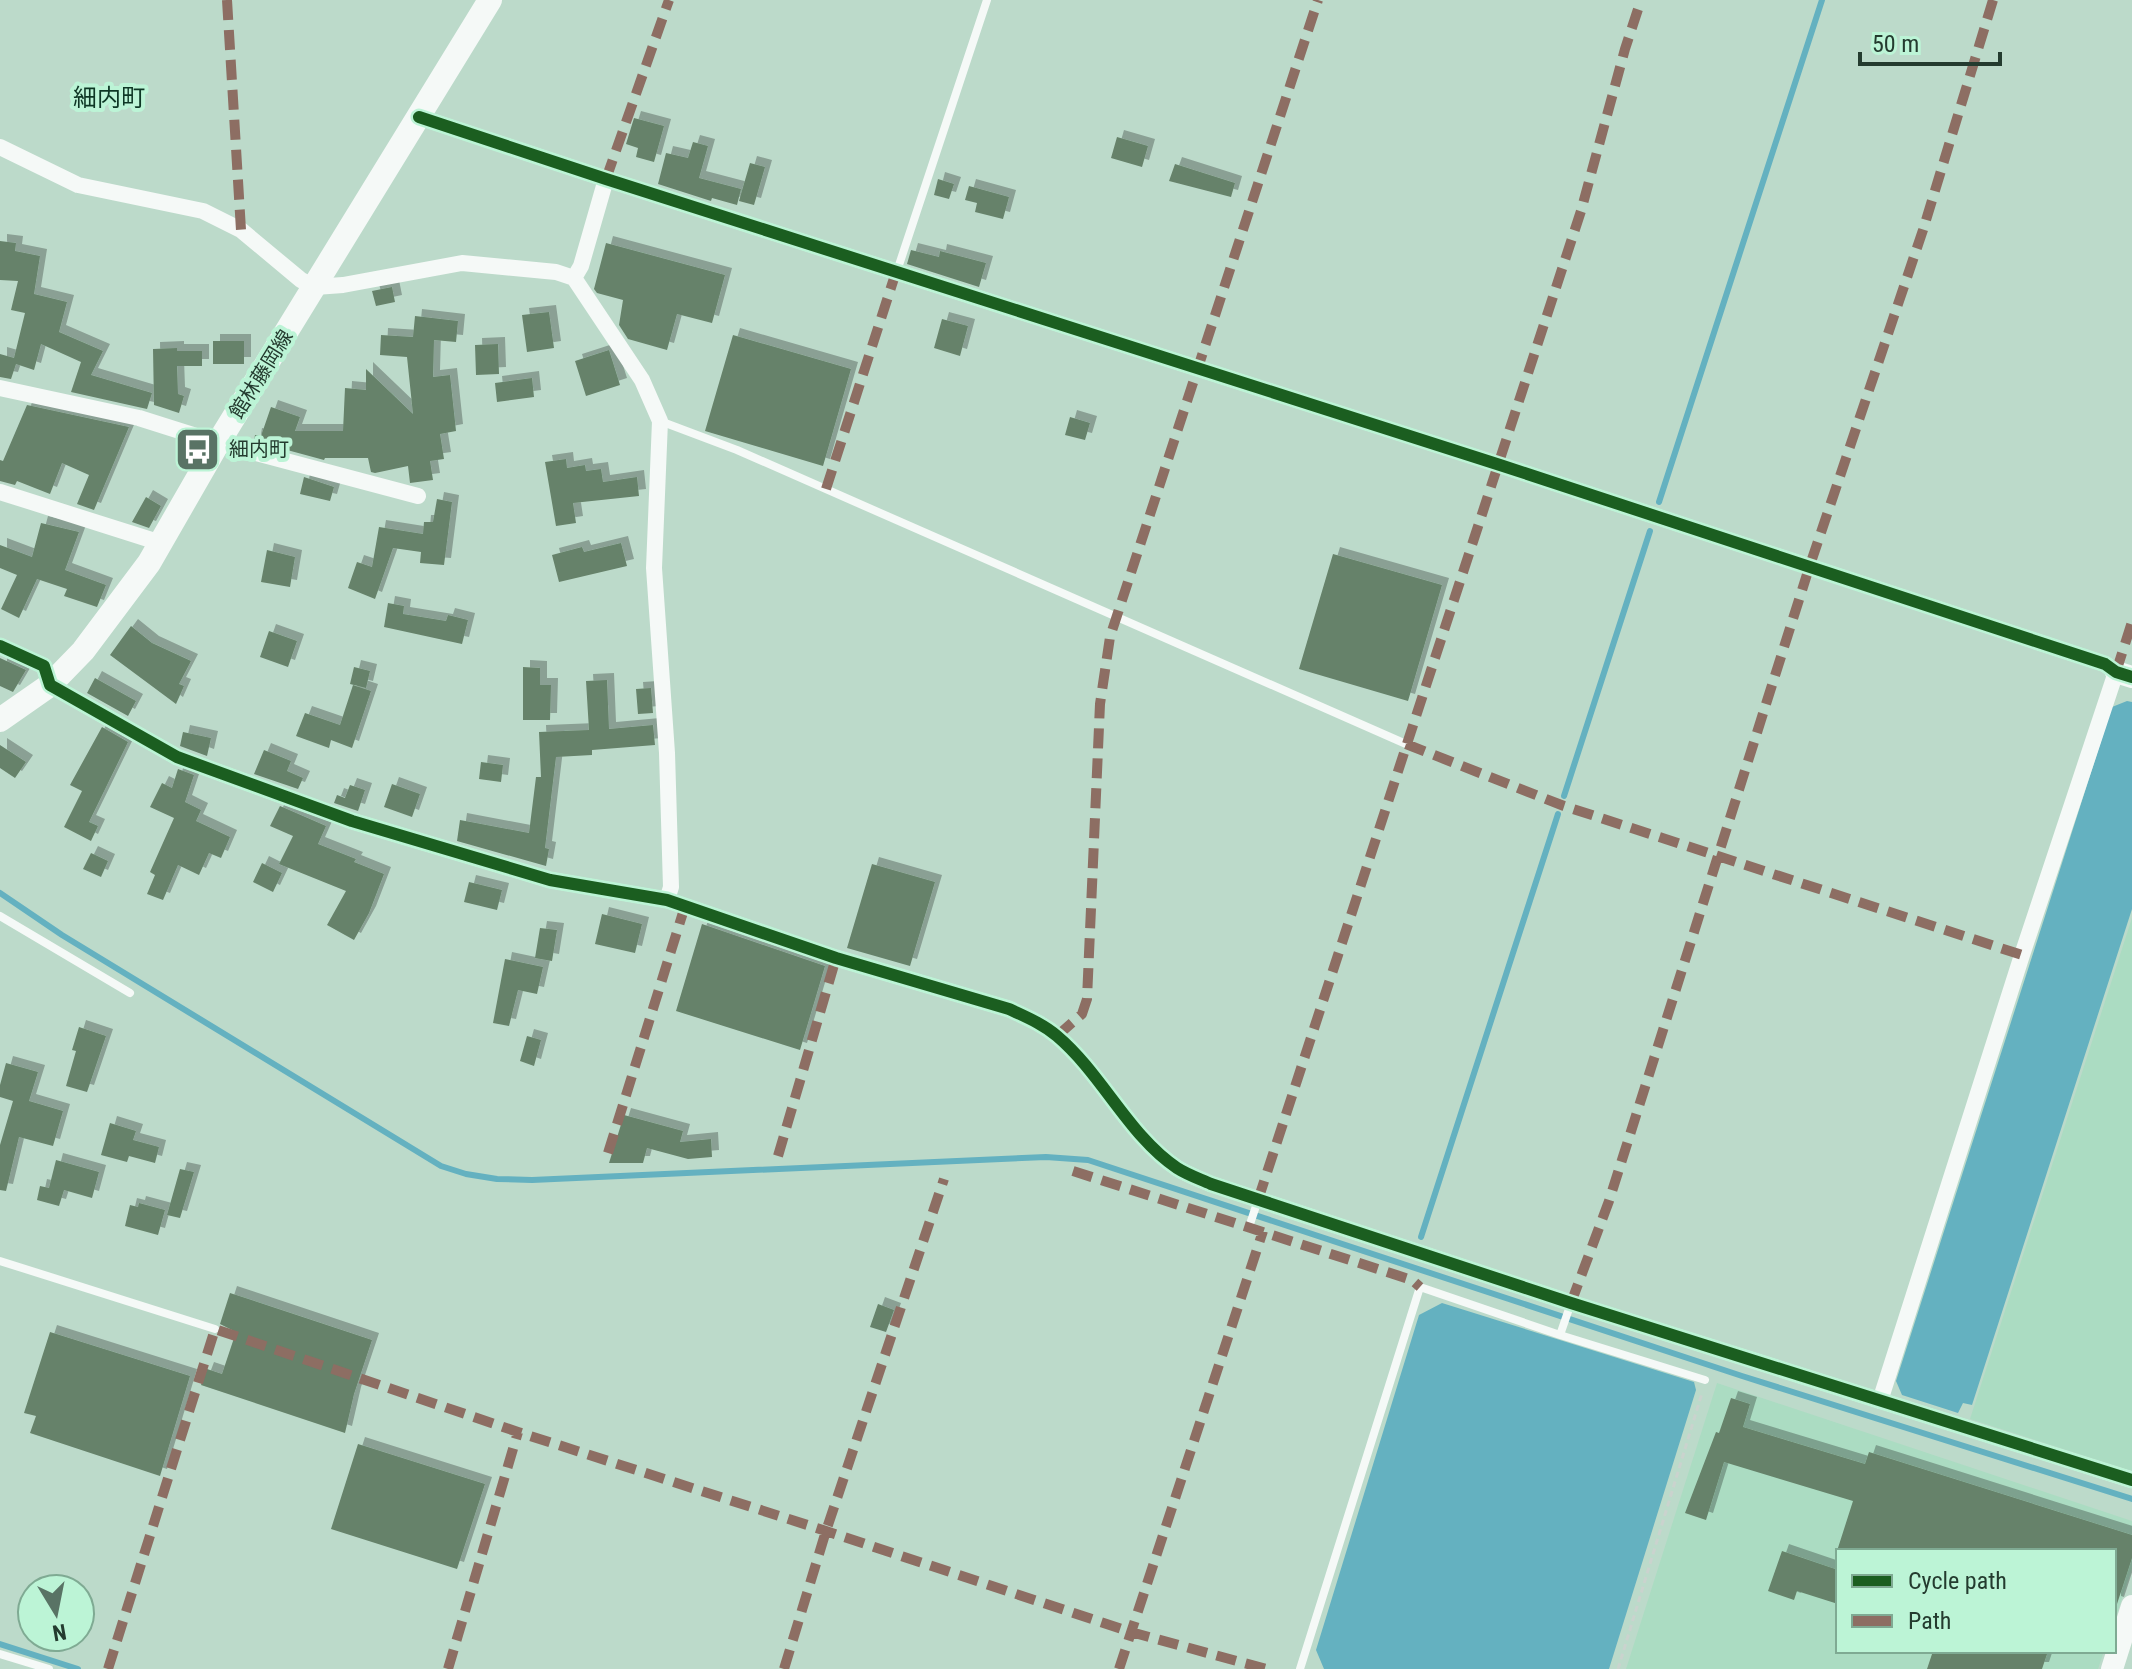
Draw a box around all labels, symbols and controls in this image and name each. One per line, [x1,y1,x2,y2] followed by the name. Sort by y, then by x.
[1860,16,2000,66] scale bar
[1872,30,1919,58] text: 50 m
[73,84,145,112] district label: 細内町
[224,325,298,423] street label: 館林藤岡線
[174,425,222,473] bus stop icon: 細内町
[229,437,289,461] place label: 細内町
[1836,1549,2116,1653] legend
[1908,1567,2007,1595] text: Cycle path
[16,1573,96,1653] north arrow
[1908,1607,1951,1635] text: Path
[51,1619,68,1646] text: N

